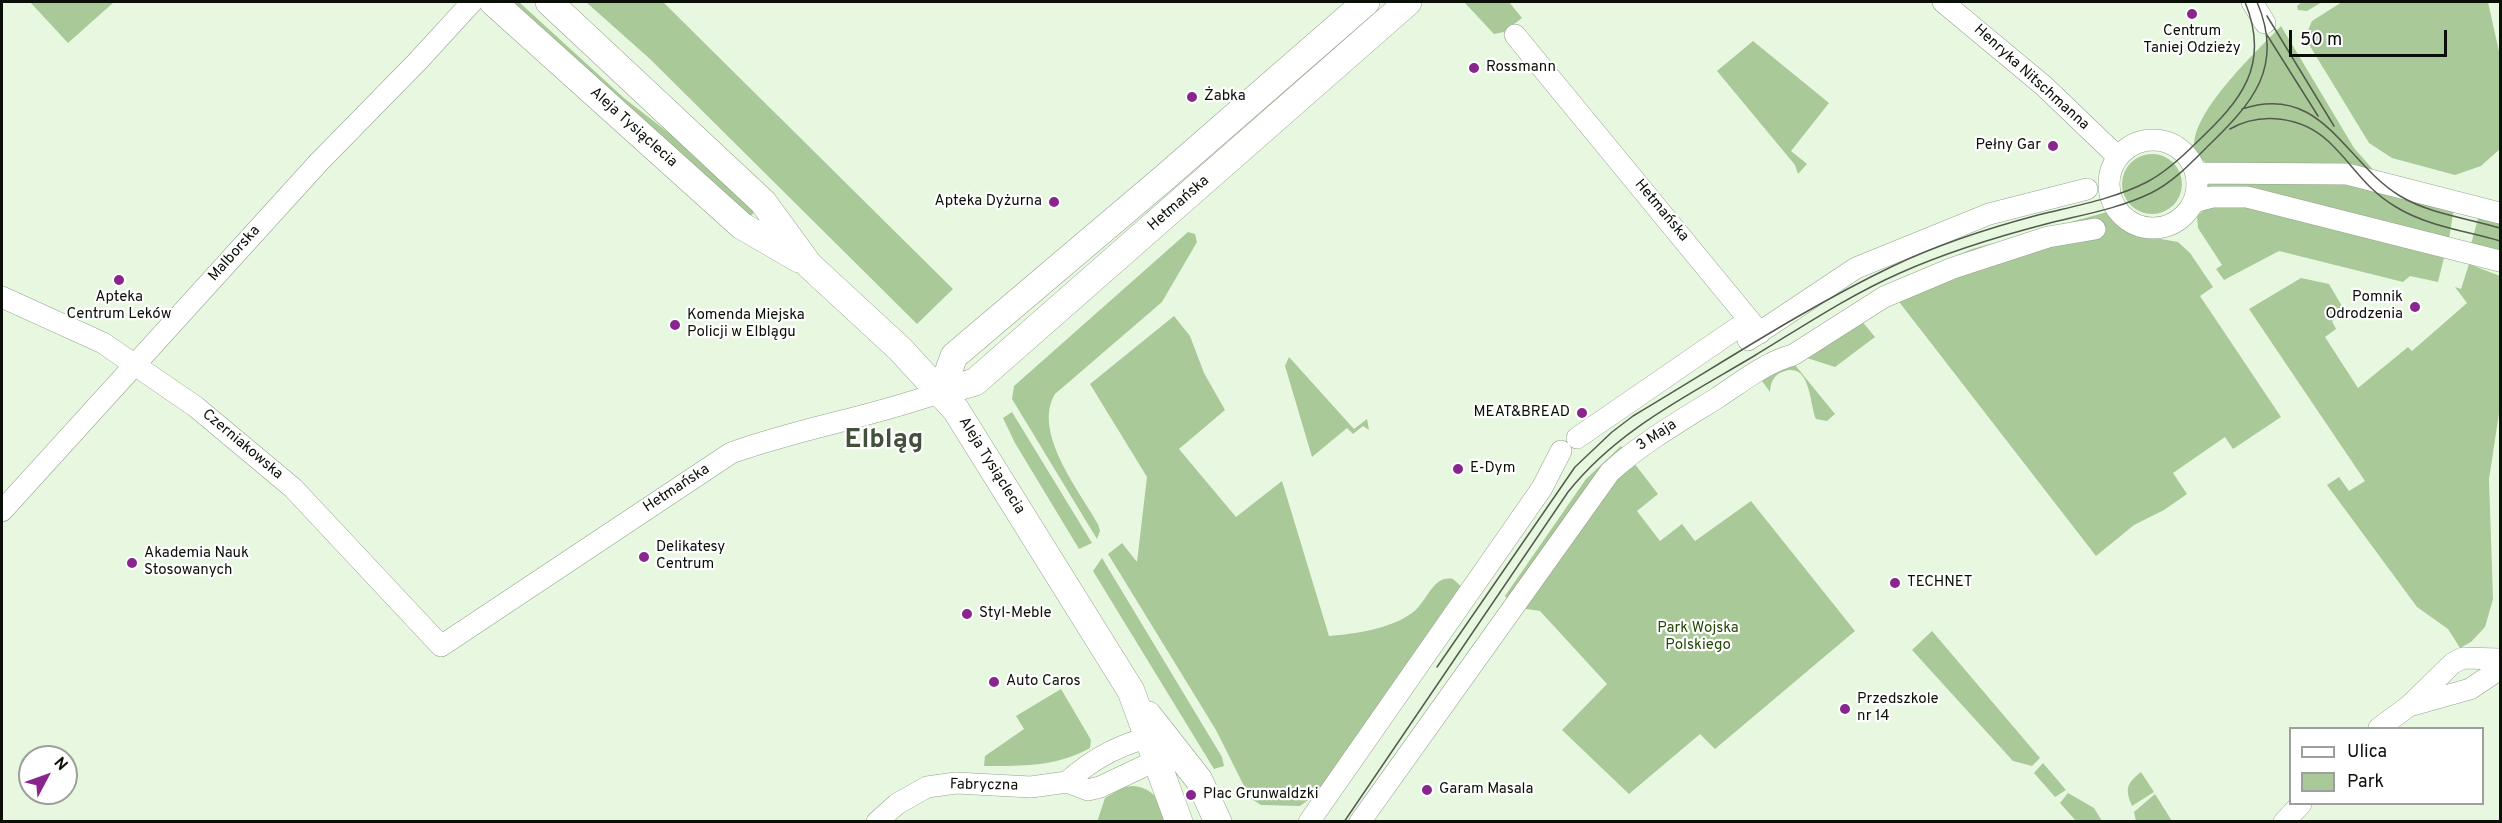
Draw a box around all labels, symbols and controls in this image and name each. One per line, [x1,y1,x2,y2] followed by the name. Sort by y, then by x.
[2185,7,2199,21] marker: Centrum Taniej Odzieży
[2292,18,2450,56] scale bar
[1970,21,2092,135] street label: Henryka Nitschmanna
[2143,23,2241,58] place label: Centrum Taniej Odzieży
[2300,29,2342,52] text: 50 m
[1486,59,1556,77] place label: Rossmann
[1467,61,1481,75] marker: Rossmann
[586,84,680,172] street label: Aleja Tysiąclecia
[1204,88,1246,106] place label: Żabka
[1185,90,1199,104] marker: Żabka
[1975,137,2041,155] place label: Pełny Gar
[2046,139,2060,153] marker: Pełny Gar
[1145,172,1213,236] street label: Hetmańska
[1630,176,1692,246] street label: Hetmańska
[935,193,1042,211] place label: Apteka Dyżurna
[1047,195,1061,209] marker: Apteka Dyżurna
[205,222,265,286] street label: Malborska
[112,273,126,287] marker: Apteka Centrum Leków
[67,289,171,324] place label: Apteka Centrum Leków
[2325,289,2403,324] place label: Pomnik Odrodzenia
[2408,300,2422,314] marker: Pomnik Odrodzenia
[687,307,805,342] place label: Komenda Miejska Policji w Elblągu
[668,318,682,332] marker: Komenda Miejska Policji w Elblągu
[1474,404,1570,422] place label: MEAT&BREAD
[198,406,286,484] street label: Czerniakowska
[1575,406,1589,420] marker: MEAT&BREAD
[954,414,1028,518] street label: Aleja Tysiąclecia
[1634,416,1680,456] street label: 3 Maja
[845,426,923,458] district label: Elbląg
[1470,460,1515,478] place label: E-Dym
[641,461,713,517] street label: Hetmańska
[1451,462,1465,476] marker: E-Dym
[656,539,725,574] place label: Delikatesy Centrum
[144,545,249,580] place label: Akademia Nauk Stosowanych
[637,550,651,564] marker: Delikatesy Centrum
[125,556,139,570] marker: Akademia Nauk Stosowanych
[1907,574,1973,592] place label: TECHNET
[1888,576,1902,590] marker: TECHNET
[979,605,1052,623] place label: Styl-Meble
[960,607,974,621] marker: Styl-Meble
[1657,620,1739,655] park label: Park Wojska Polskiego
[1006,673,1080,691] place label: Auto Caros
[987,675,1001,689] marker: Auto Caros
[1857,691,1939,726] place label: Przedszkole nr 14
[1838,702,1852,716] marker: Przedszkole nr 14
[2289,727,2484,805] legend
[2347,741,2387,764] text: Ulica
[18,745,78,805] north arrow
[49,754,71,775] text: N
[2347,771,2384,794] text: Park
[950,776,1018,796] street label: Fabryczna
[1439,781,1533,799] place label: Garam Masala
[1420,783,1434,797] marker: Garam Masala
[1203,786,1319,804] place label: Plac Grunwaldzki
[1184,788,1198,802] marker: Plac Grunwaldzki

